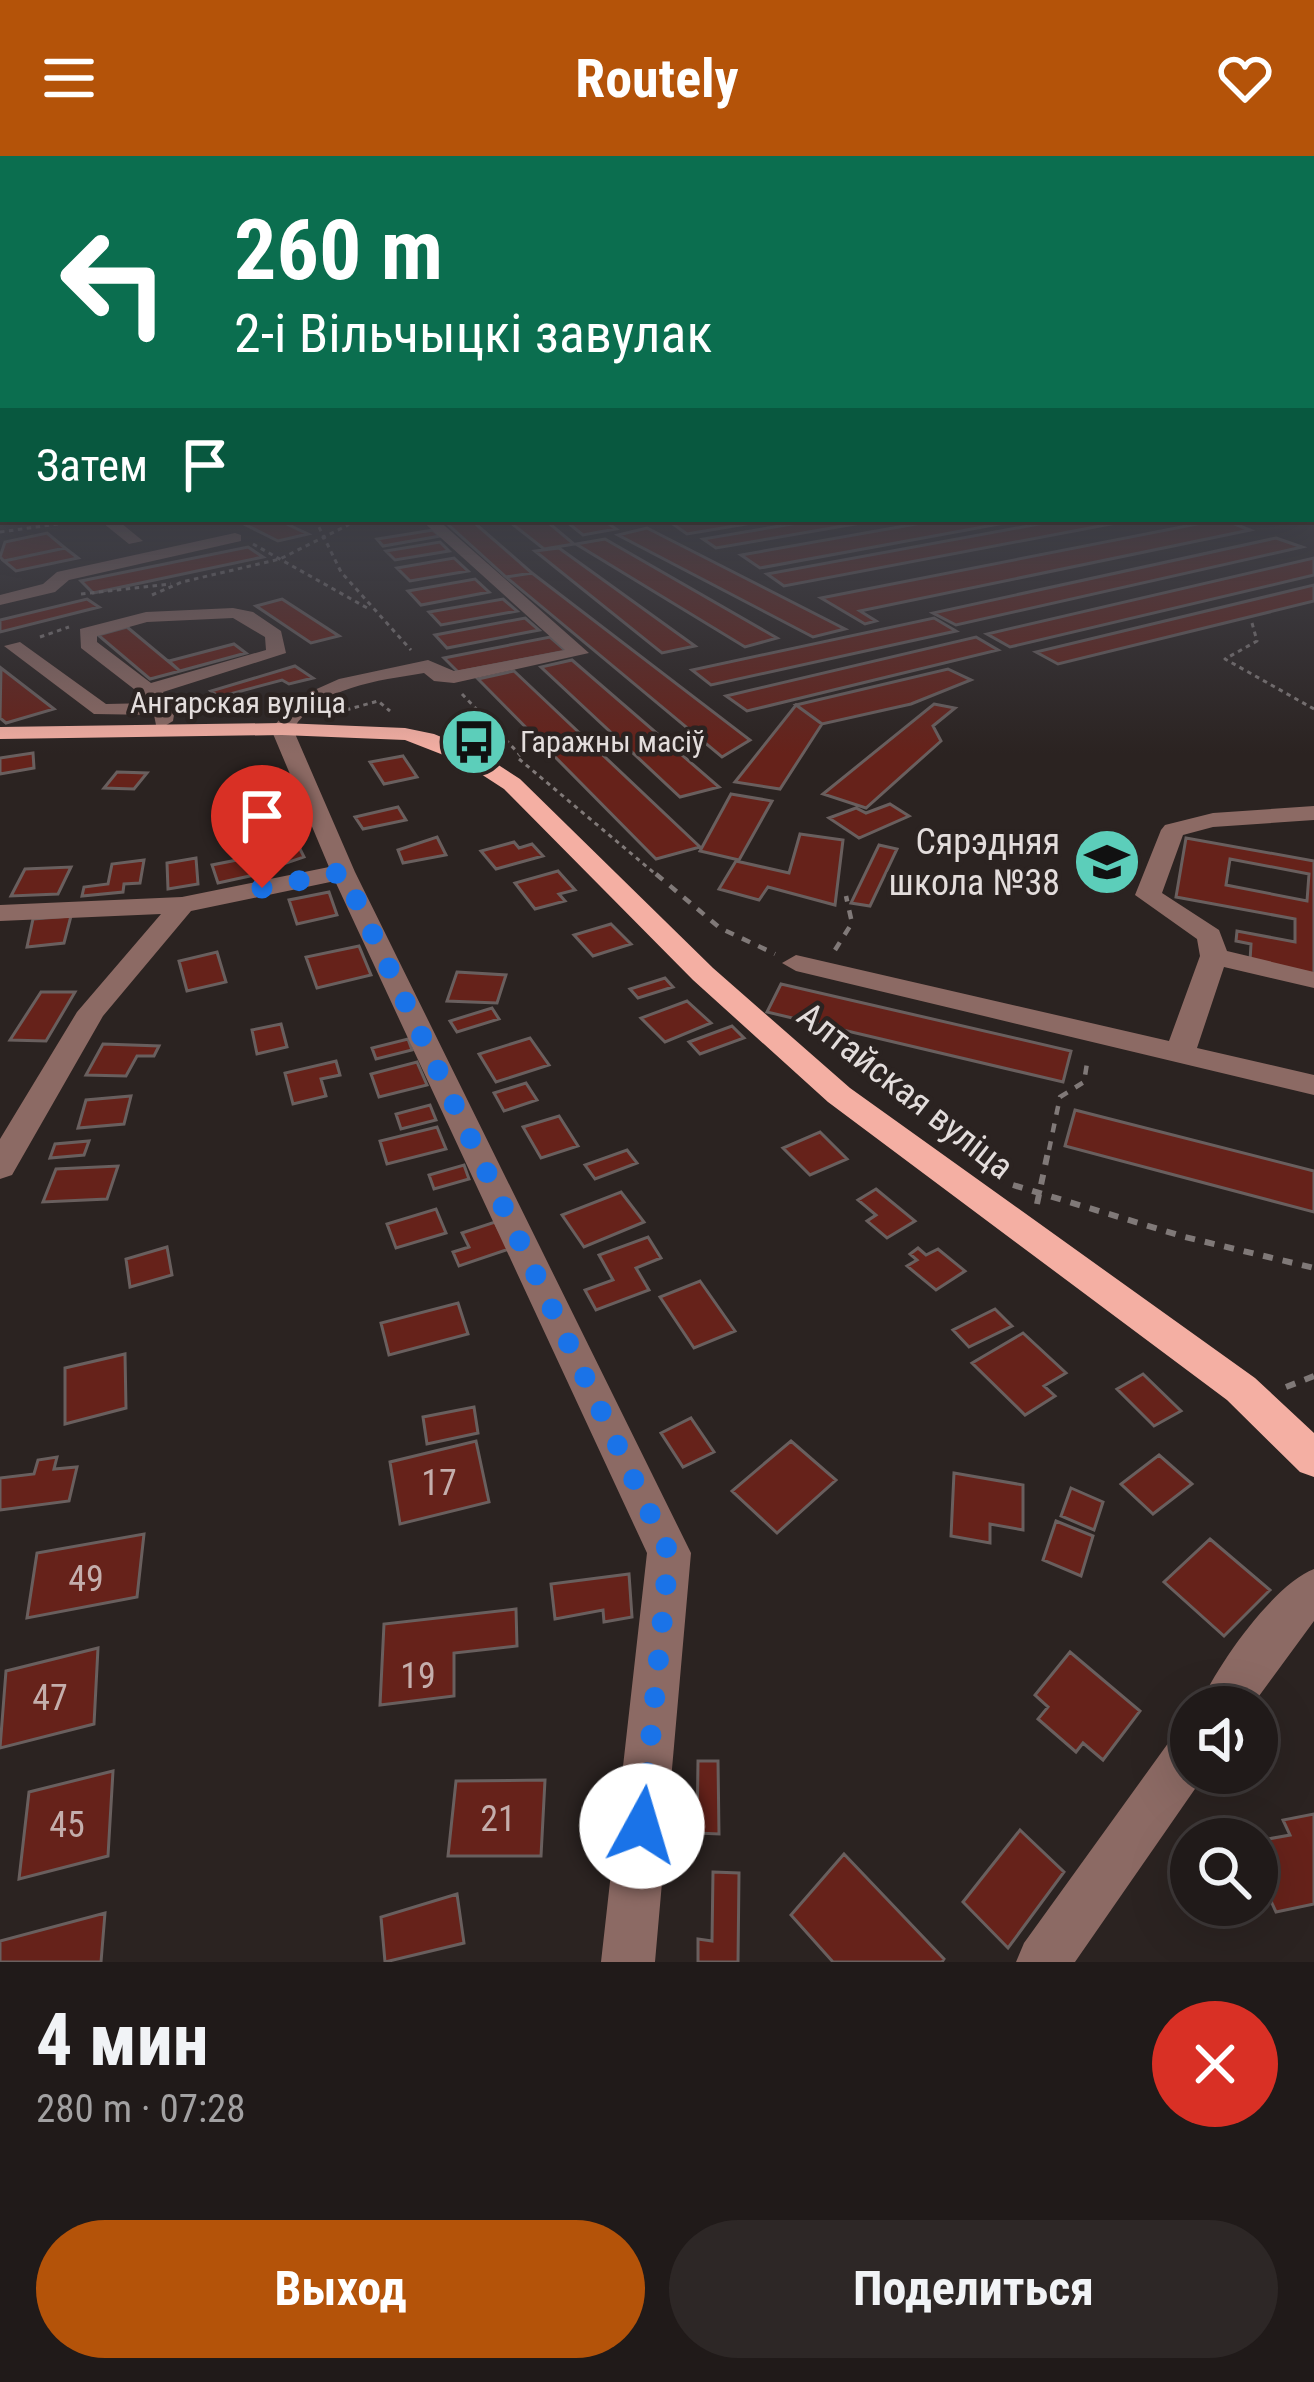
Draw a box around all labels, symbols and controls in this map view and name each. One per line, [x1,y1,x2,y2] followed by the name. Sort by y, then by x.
[36,45,102,111] icon: menu
[1212,45,1278,111] icon: heart
[575,47,739,110] text: Routely
[234,201,443,300] text: 260 m
[36,204,192,360] icon: left
[234,302,712,365] text: 2-і Вільчыцкі завулак
[172,432,238,498] icon: arrive
[36,439,148,492] text: Затем
[130,685,346,720] street label: Ангарская вуліца
[439,707,509,777] bus stop icon: Гаражны масіў
[520,724,705,759] place label: Гаражны масіў
[211,765,313,888] pin
[229,783,295,849] icon: arrive
[889,821,1060,904] place label: Сярэдняя школа №38
[1072,827,1142,897] school or university icon: Сярэдняя школа №38
[789,994,1021,1188] street label: Алтайская вуліца
[421,1462,457,1504] house number: 17
[68,1558,104,1600] house number: 49
[400,1655,436,1697] house number: 19
[32,1677,68,1719] house number: 47
[1170,1686,1278,1926] map controls
[1170,1686,1278,1794] button: sound
[579,1763,705,1889] position arrow
[480,1798,516,1840] house number: 21
[49,1804,85,1846] house number: 45
[1170,1818,1278,1926] button: search
[36,1998,209,2083] text: 4 мин
[1152,2001,1278,2127] button: close
[36,2086,246,2132] text: 280 m · 07:28
[36,2220,645,2358] button: Выход
[669,2220,1278,2358] button: Поделиться

